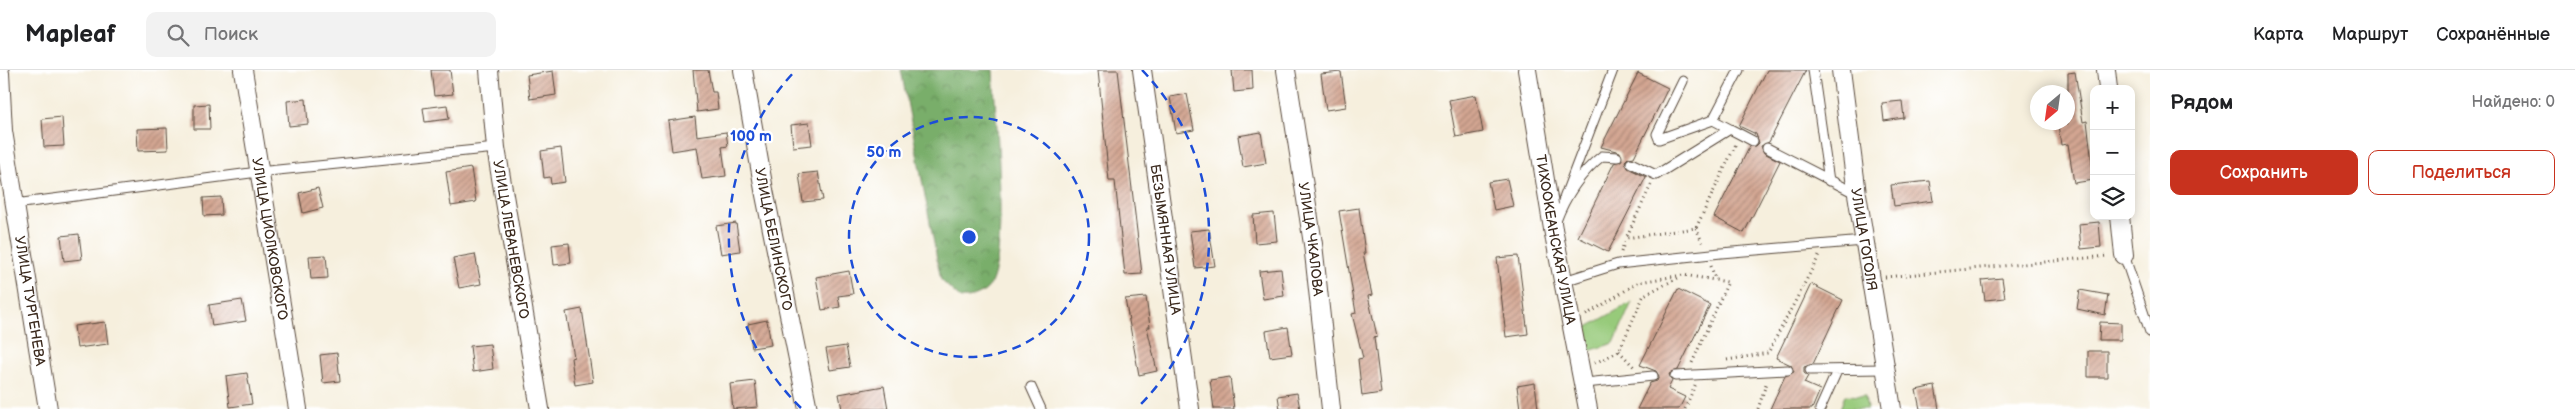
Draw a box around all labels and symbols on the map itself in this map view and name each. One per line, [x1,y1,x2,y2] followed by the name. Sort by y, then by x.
[2030,85,2075,130] north arrow
[730,127,772,146] text: 100 m
[867,143,902,162] text: 50 m
[1532,153,1580,326] street label: ТИХООКЕАНСКАЯ УЛИЦА
[249,156,292,321] street label: УЛИЦА ЦИОЛКОВСКОГО
[490,159,533,320] street label: УЛИЦА ЛЕВАНЕВСКОГО
[1147,163,1185,316] street label: БЕЗЫМЯННАЯ УЛИЦА
[752,166,797,312] street label: УЛИЦА БЕЛИНСКОГО
[1295,181,1327,297] street label: УЛИЦА ЧКАЛОВА
[1848,187,1881,292] street label: УЛИЦА ГОГОЛЯ
[960,228,978,246] centre of rings
[12,235,49,367] street label: УЛИЦА ТУРГЕНЕВА

